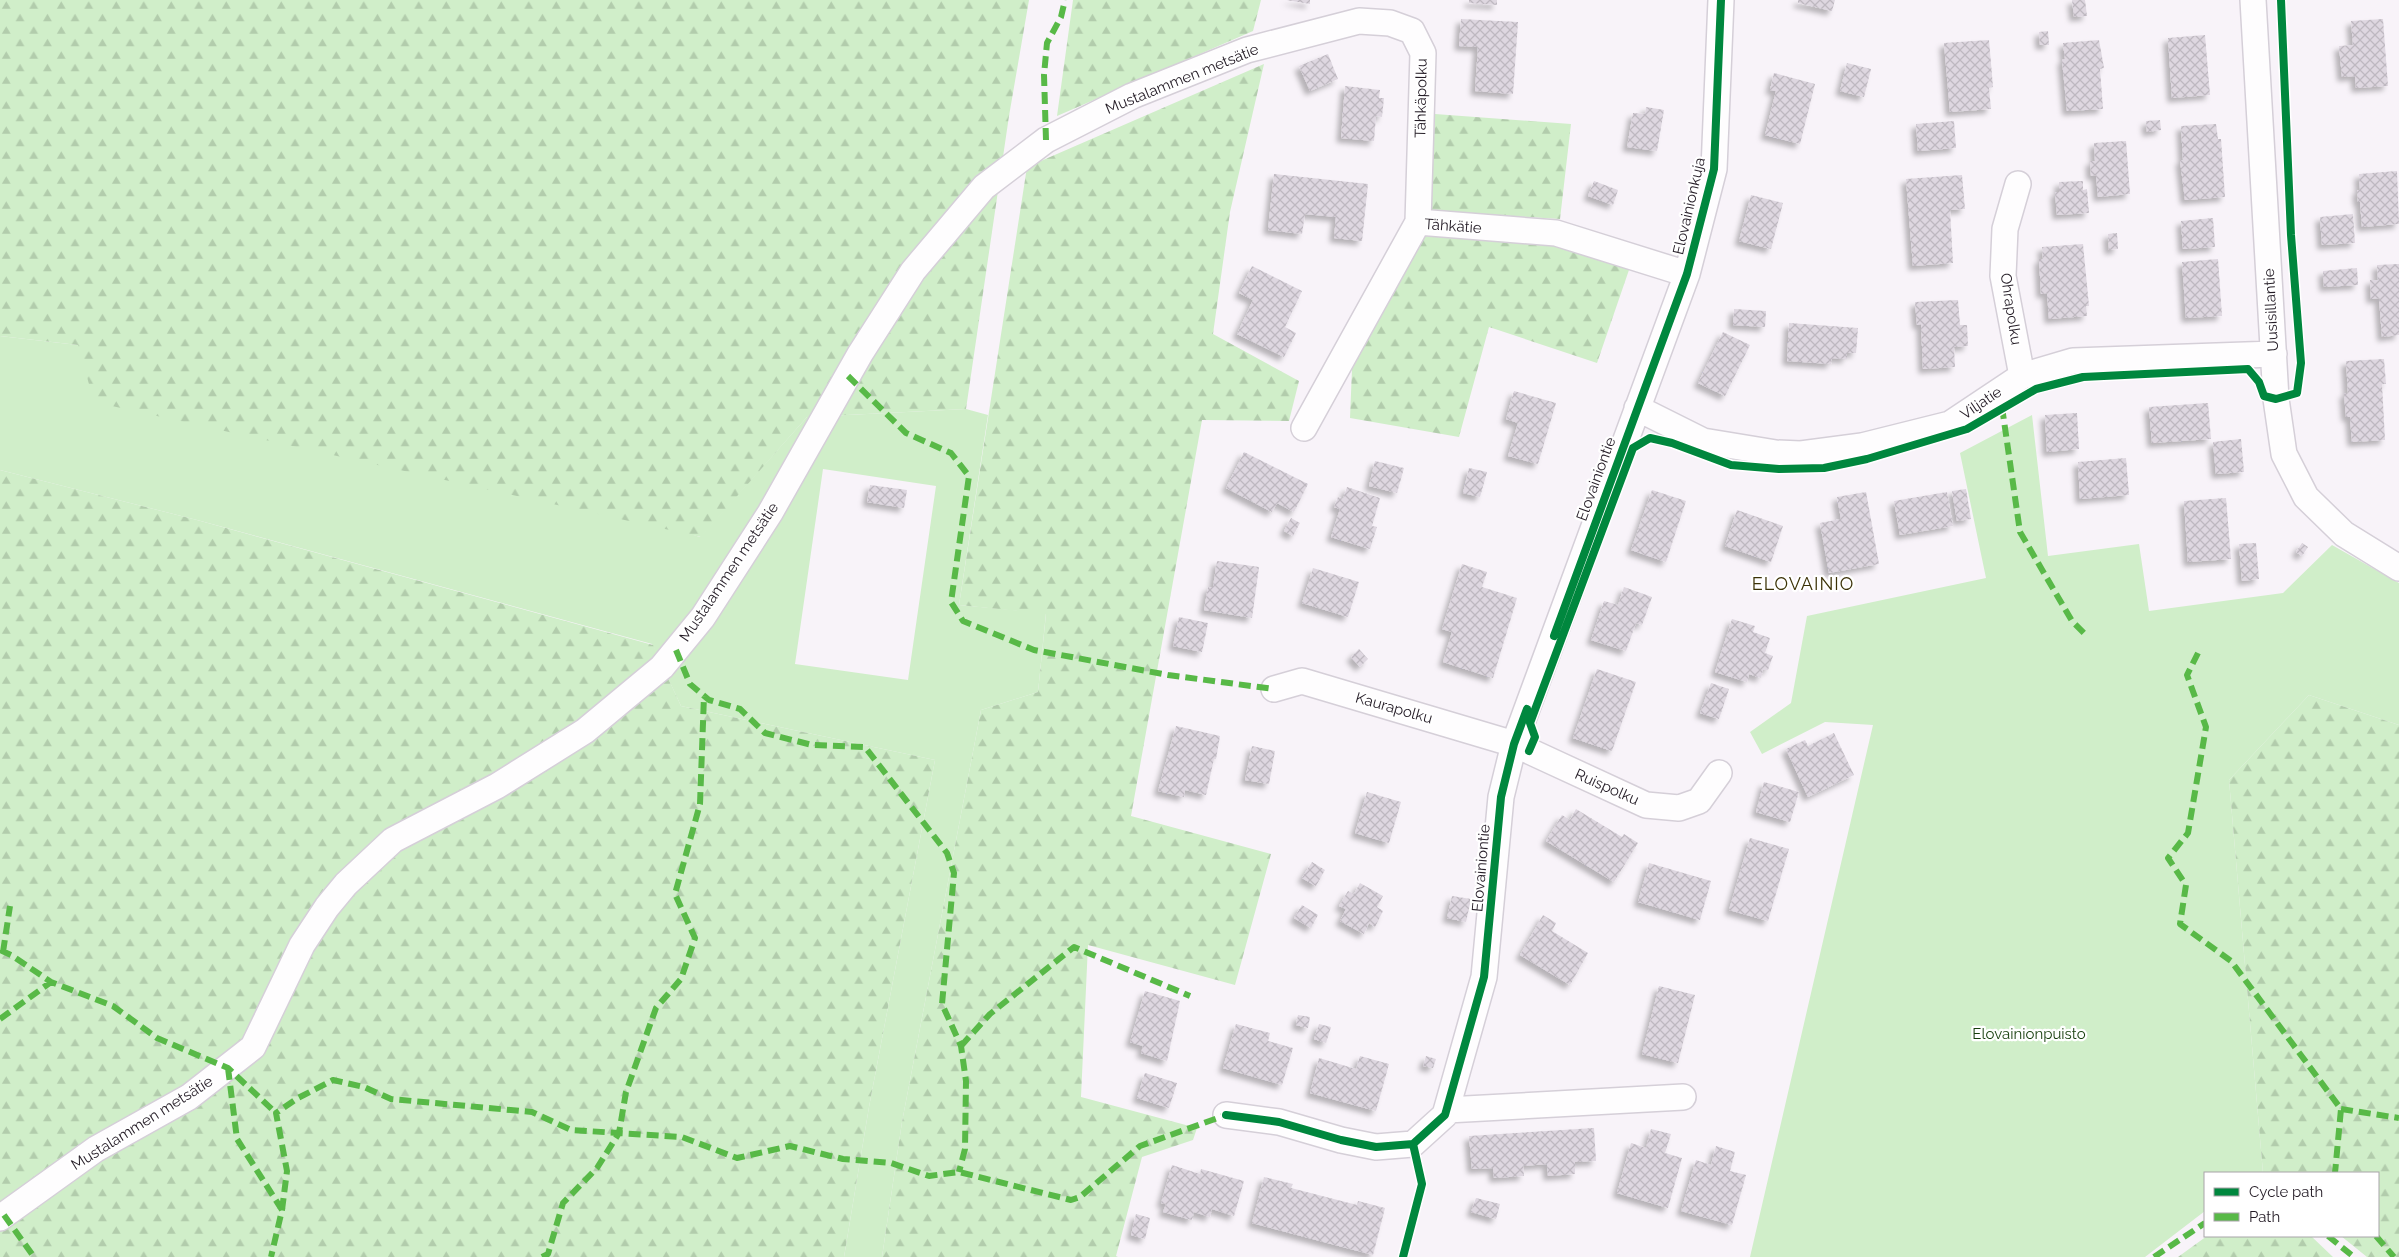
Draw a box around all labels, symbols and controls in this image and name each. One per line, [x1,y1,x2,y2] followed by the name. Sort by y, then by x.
[1103,40,1261,118] street label: Mustalammen metsätie
[1411,58,1431,138] street label: Tähkäpolku
[1669,156,1709,256] street label: Elovainionkuja
[1424,215,1483,237] street label: Tähkätie
[2260,268,2282,352] street label: Uusisillantie
[1996,272,2026,346] street label: Ohrapolku
[1957,383,2005,423] street label: Viljatie
[1573,434,1620,523] street label: Elovainiontie
[676,499,782,645] street label: Mustalammen metsätie
[1752,573,1854,594] district label: ELOVAINIO
[1353,688,1435,728] street label: Kaurapolku
[1572,765,1642,809] street label: Ruispolku
[1468,823,1494,913] street label: Elovainiontie
[1972,1025,2086,1043] park label: Elovainionpuisto
[68,1072,216,1174] street label: Mustalammen metsätie
[2204,1172,2379,1237] legend
[2249,1183,2323,1201] text: Cycle path
[2249,1208,2280,1226] text: Path

